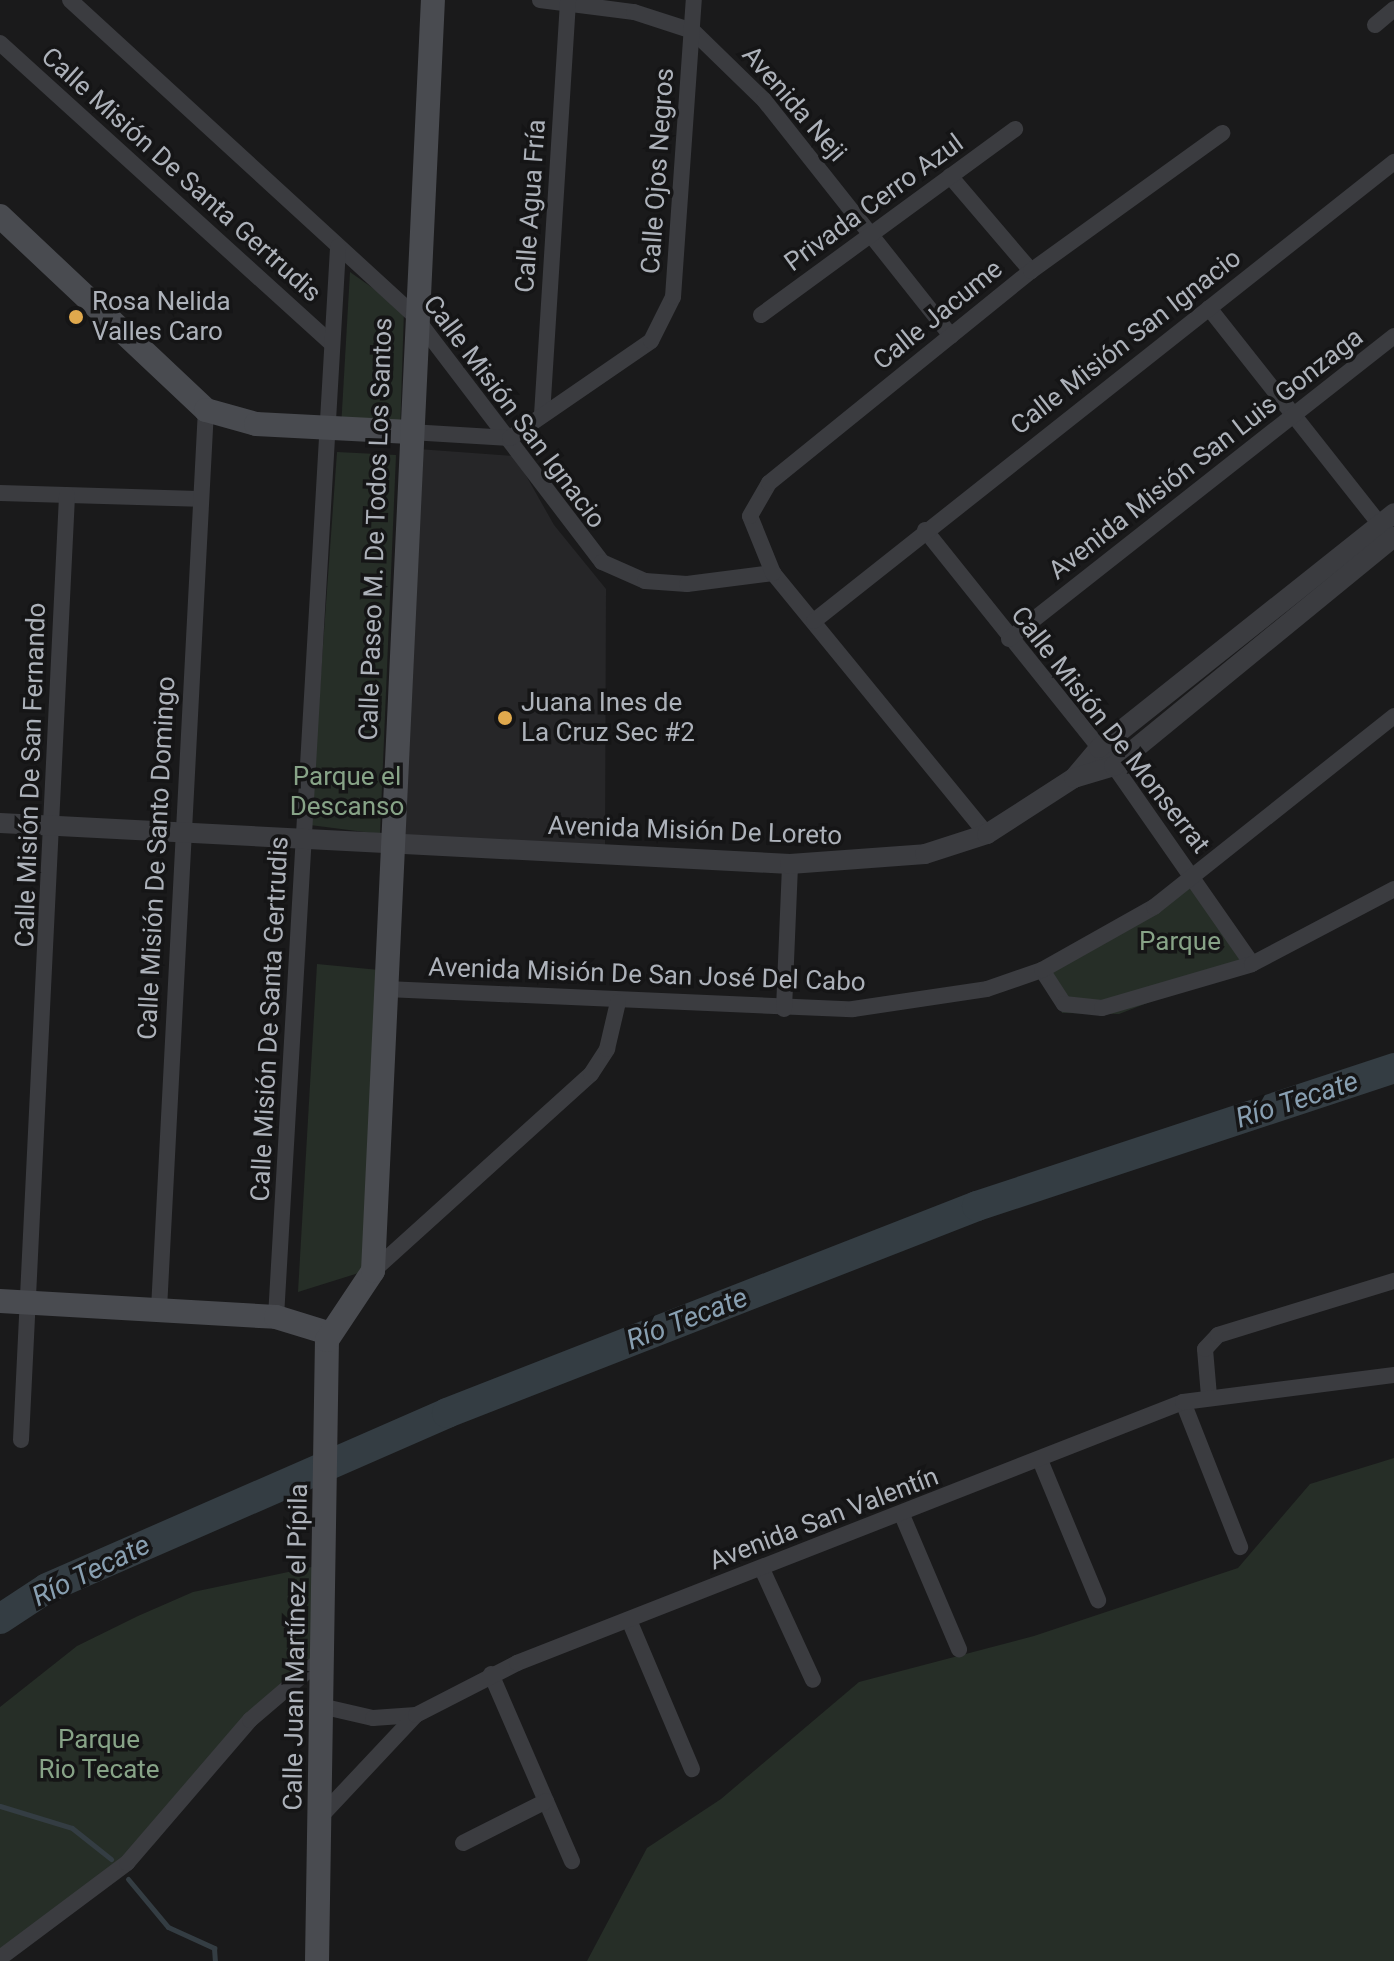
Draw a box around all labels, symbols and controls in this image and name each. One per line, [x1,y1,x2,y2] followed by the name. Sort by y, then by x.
[735,40,853,168] street label: Avenida Neji
[35,41,327,309] street label: Calle Misión De Santa Gertrudis
[635,67,681,275] street label: Calle Ojos Negros
[509,118,553,294] street label: Calle Agua Fría
[779,128,969,278] street label: Privada Cerro Azul
[1005,242,1247,442] street label: Calle Misión San Ignacio
[867,253,1009,377] street label: Calle Jacume
[92,286,231,348] place label: Rosa Nelida Valles Caro
[416,289,612,535] street label: Calle Misión San Ignacio
[67,308,85,326] marker: Rosa Nelida Valles Caro
[353,317,399,741] street label: Calle Paseo M. De Todos Los Santos
[1043,322,1369,586] street label: Avenida Misión San Luis Gonzaga
[1004,600,1216,860] street label: Calle Misión De Monserrat
[9,602,53,948] street label: Calle Misión De San Fernando
[132,675,182,1041] street label: Calle Misión De Santo Domingo
[521,687,695,748] place label: Juana Ines de La Cruz Sec #2
[496,709,514,727] marker: Juana Ines de La Cruz Sec #2
[290,761,404,822] park label: Parque el Descanso
[547,810,843,852] street label: Avenida Misión De Loreto
[245,836,295,1202] street label: Calle Misión De Santa Gertrudis
[1139,926,1221,958] park label: Parque
[428,952,866,998] street label: Avenida Misión De San José Del Cabo
[1231,1064,1363,1136] water label: Río Tecate
[622,1280,752,1358] water label: Río Tecate
[705,1461,943,1577] street label: Avenida San Valentín
[278,1483,314,1811] street label: Calle Juan Martínez el Pípila
[26,1528,156,1614] water label: Río Tecate
[38,1724,160,1786] park label: Parque Rio Tecate

